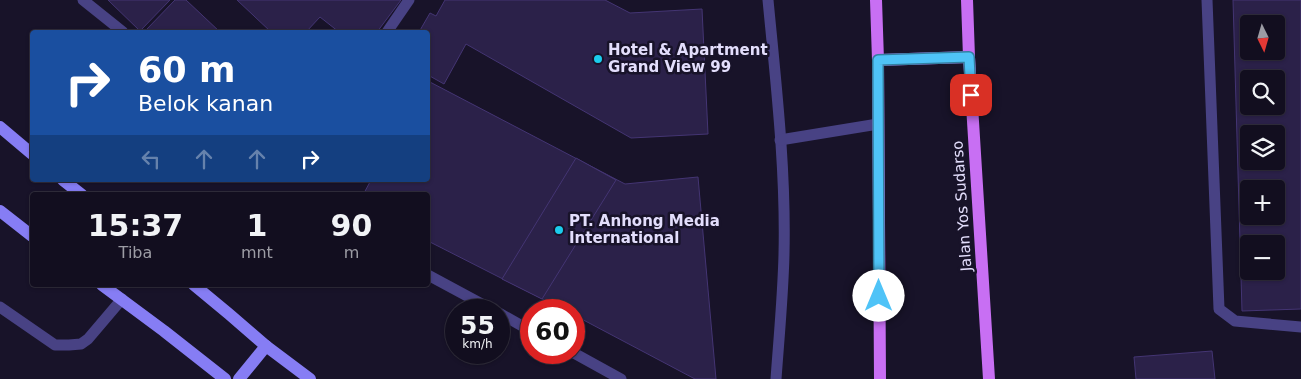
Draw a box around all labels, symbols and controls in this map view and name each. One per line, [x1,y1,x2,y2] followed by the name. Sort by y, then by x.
[1240,15,1285,60] north arrow
[1240,15,1285,280] map controls
[608,41,768,76] place label: Hotel & Apartment Grand View 99
[55,50,120,115] icon: right
[138,50,235,90] text: 60 m
[592,53,604,65] marker: Hotel & Apartment Grand View 99
[1240,70,1285,115] button: search
[950,74,992,116] pin
[957,81,985,109] icon: arrive
[138,91,273,116] text: Belok kanan
[1240,125,1285,170] button: layers
[948,140,976,273] street label: Jalan Yos Sudarso
[137,145,165,173] icon: left
[190,145,218,173] icon: ahead
[243,145,271,173] icon: ahead
[296,145,324,173] icon: right
[1240,180,1285,225] button: +
[88,208,183,243] text: 15:37
[246,208,267,243] text: 1
[331,208,372,243] text: 90
[569,212,720,247] place label: PT. Anhong Media International
[553,224,565,236] marker: PT. Anhong Media International
[1240,235,1285,280] button: −
[119,243,152,262] text: Tiba
[241,243,273,262] text: mnt
[344,243,359,262] text: m
[852,269,904,321] position arrow
[520,299,585,364] speed limit sign: 60
[460,311,495,340] text: 55
[462,337,493,351] text: km/h

